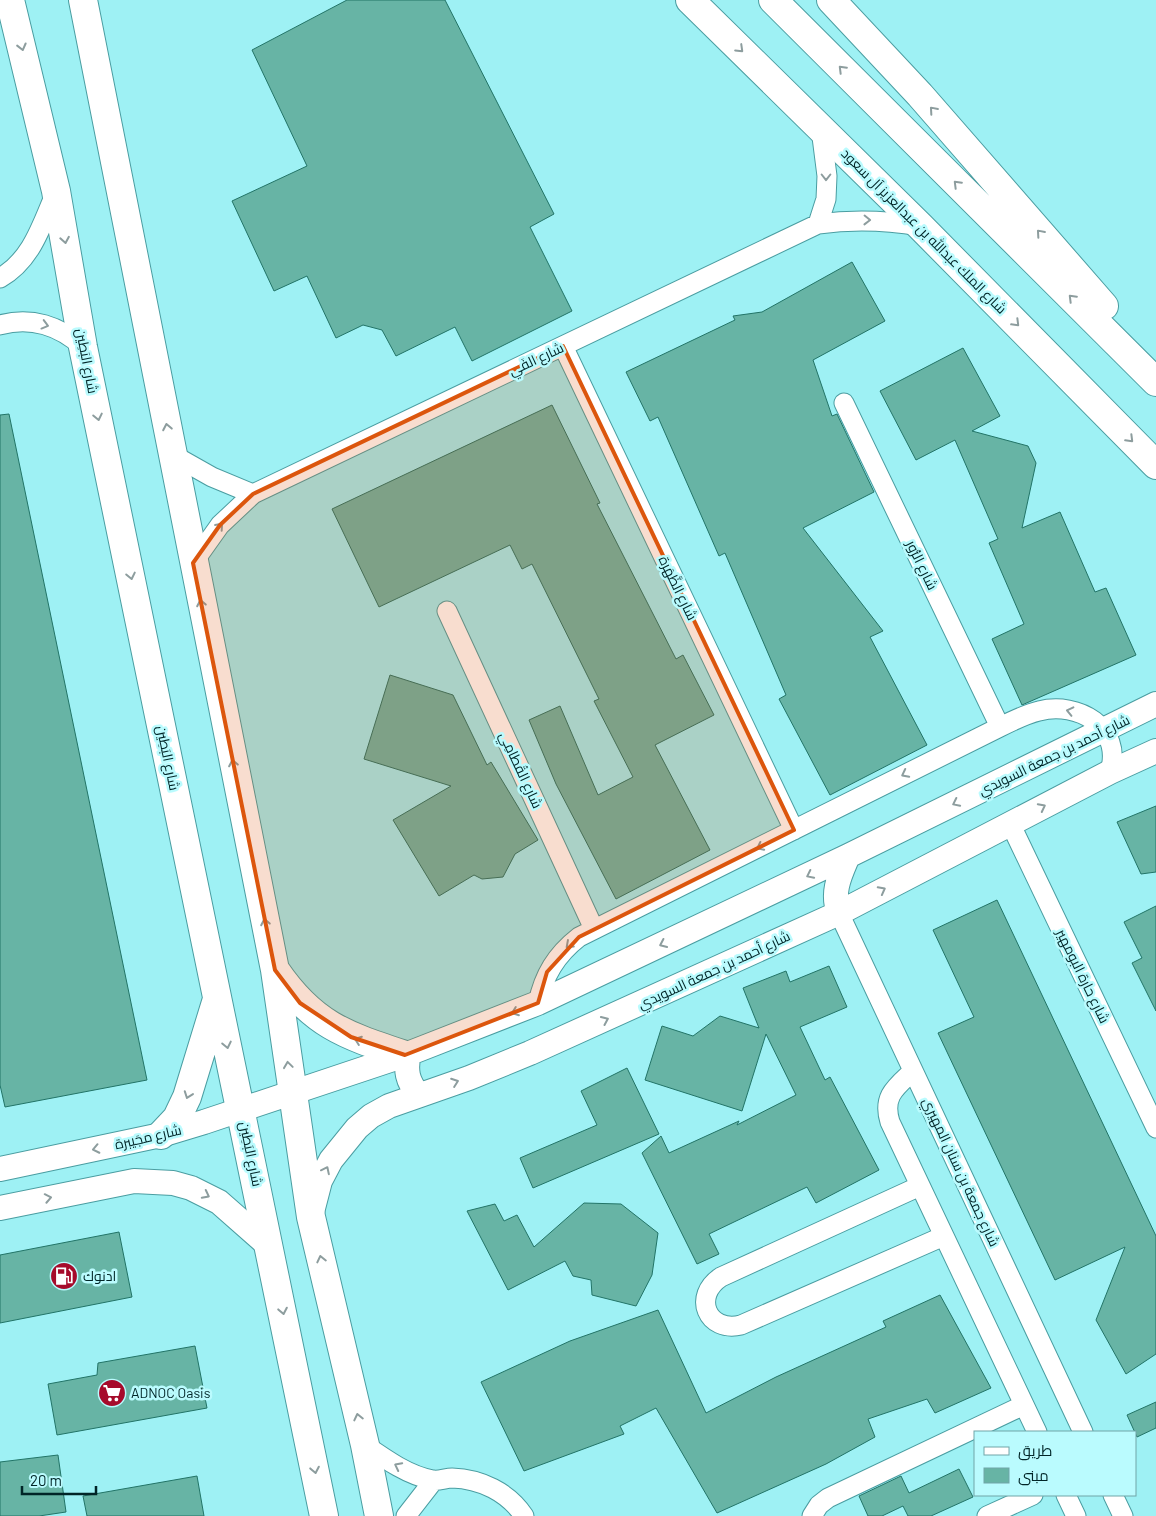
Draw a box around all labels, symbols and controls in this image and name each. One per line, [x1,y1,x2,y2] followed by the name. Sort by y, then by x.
[16,43,27,52] one-way arrow
[734,43,743,52] one-way arrow
[839,66,848,75] one-way arrow
[930,107,939,116] one-way arrow
[837,144,1011,318] street label: شارع الملك عبدالله بن عبدالعزيز آل سعود
[821,174,831,181] one-way arrow
[954,180,963,189] one-way arrow
[863,215,871,225] one-way arrow
[1037,230,1045,239] one-way arrow
[59,236,69,244] one-way arrow
[1069,295,1078,304] one-way arrow
[1010,317,1019,326] one-way arrow
[40,319,49,330] one-way arrow
[72,327,102,395] street label: شارع البَطِين
[506,338,568,382] street label: شارع الفَي
[92,413,103,421] one-way arrow
[163,422,173,431] one-way arrow
[1124,433,1133,442] one-way arrow
[214,522,223,531] one-way arrow
[902,536,942,593] street label: شارع الزُّور
[655,553,702,623] street label: شارع الظَّهَرة
[125,572,135,581] one-way arrow
[197,599,207,608] one-way arrow
[1066,706,1075,717] one-way arrow
[975,711,1134,802] street label: شارع أحمد بن جمعة السويدي
[152,724,184,792] street label: شارع البَطِين
[493,729,547,812] street label: شارع القُطامِي
[228,758,239,767] one-way arrow
[901,768,910,778] one-way arrow
[952,797,961,807] one-way arrow
[1036,803,1045,813] one-way arrow
[756,841,765,851] one-way arrow
[806,869,815,879] one-way arrow
[877,886,886,896] one-way arrow
[260,918,271,926] one-way arrow
[1052,925,1114,1026] street label: شارع حارة البومهير
[635,927,794,1016] street label: شارع أحمد بن جمعة السويدي
[659,938,668,949] one-way arrow
[566,939,575,948] one-way arrow
[511,1006,520,1016] one-way arrow
[600,1015,609,1026] one-way arrow
[354,1036,363,1046] one-way arrow
[222,1041,232,1050] one-way arrow
[283,1060,294,1068] one-way arrow
[451,1078,459,1088] one-way arrow
[184,1090,194,1098] one-way arrow
[916,1095,1003,1251] street label: شارع جمعة بن سنان المهيري
[235,1120,267,1188] street label: شارع البَطِين
[113,1121,183,1153] street label: شارع مجَيبرة
[92,1143,101,1153] one-way arrow
[320,1166,330,1175] one-way arrow
[201,1189,210,1199] one-way arrow
[43,1193,52,1204] one-way arrow
[316,1254,327,1263] one-way arrow
[49,1261,79,1291] fuel station icon: ادنوك
[83,1267,116,1284] place label: ادنوك
[277,1306,287,1315] one-way arrow
[97,1378,127,1408] supermarket icon: ADNOC Oasis
[131,1384,211,1401] place label: ADNOC Oasis
[353,1412,364,1421] one-way arrow
[974,1431,1136,1496] legend
[1018,1441,1052,1461] text: طريق
[394,1462,403,1472] one-way arrow
[22,1464,96,1496] scale bar
[309,1465,320,1474] one-way arrow
[1018,1466,1049,1486] text: مبنى
[30,1471,62,1489] text: 20 m

